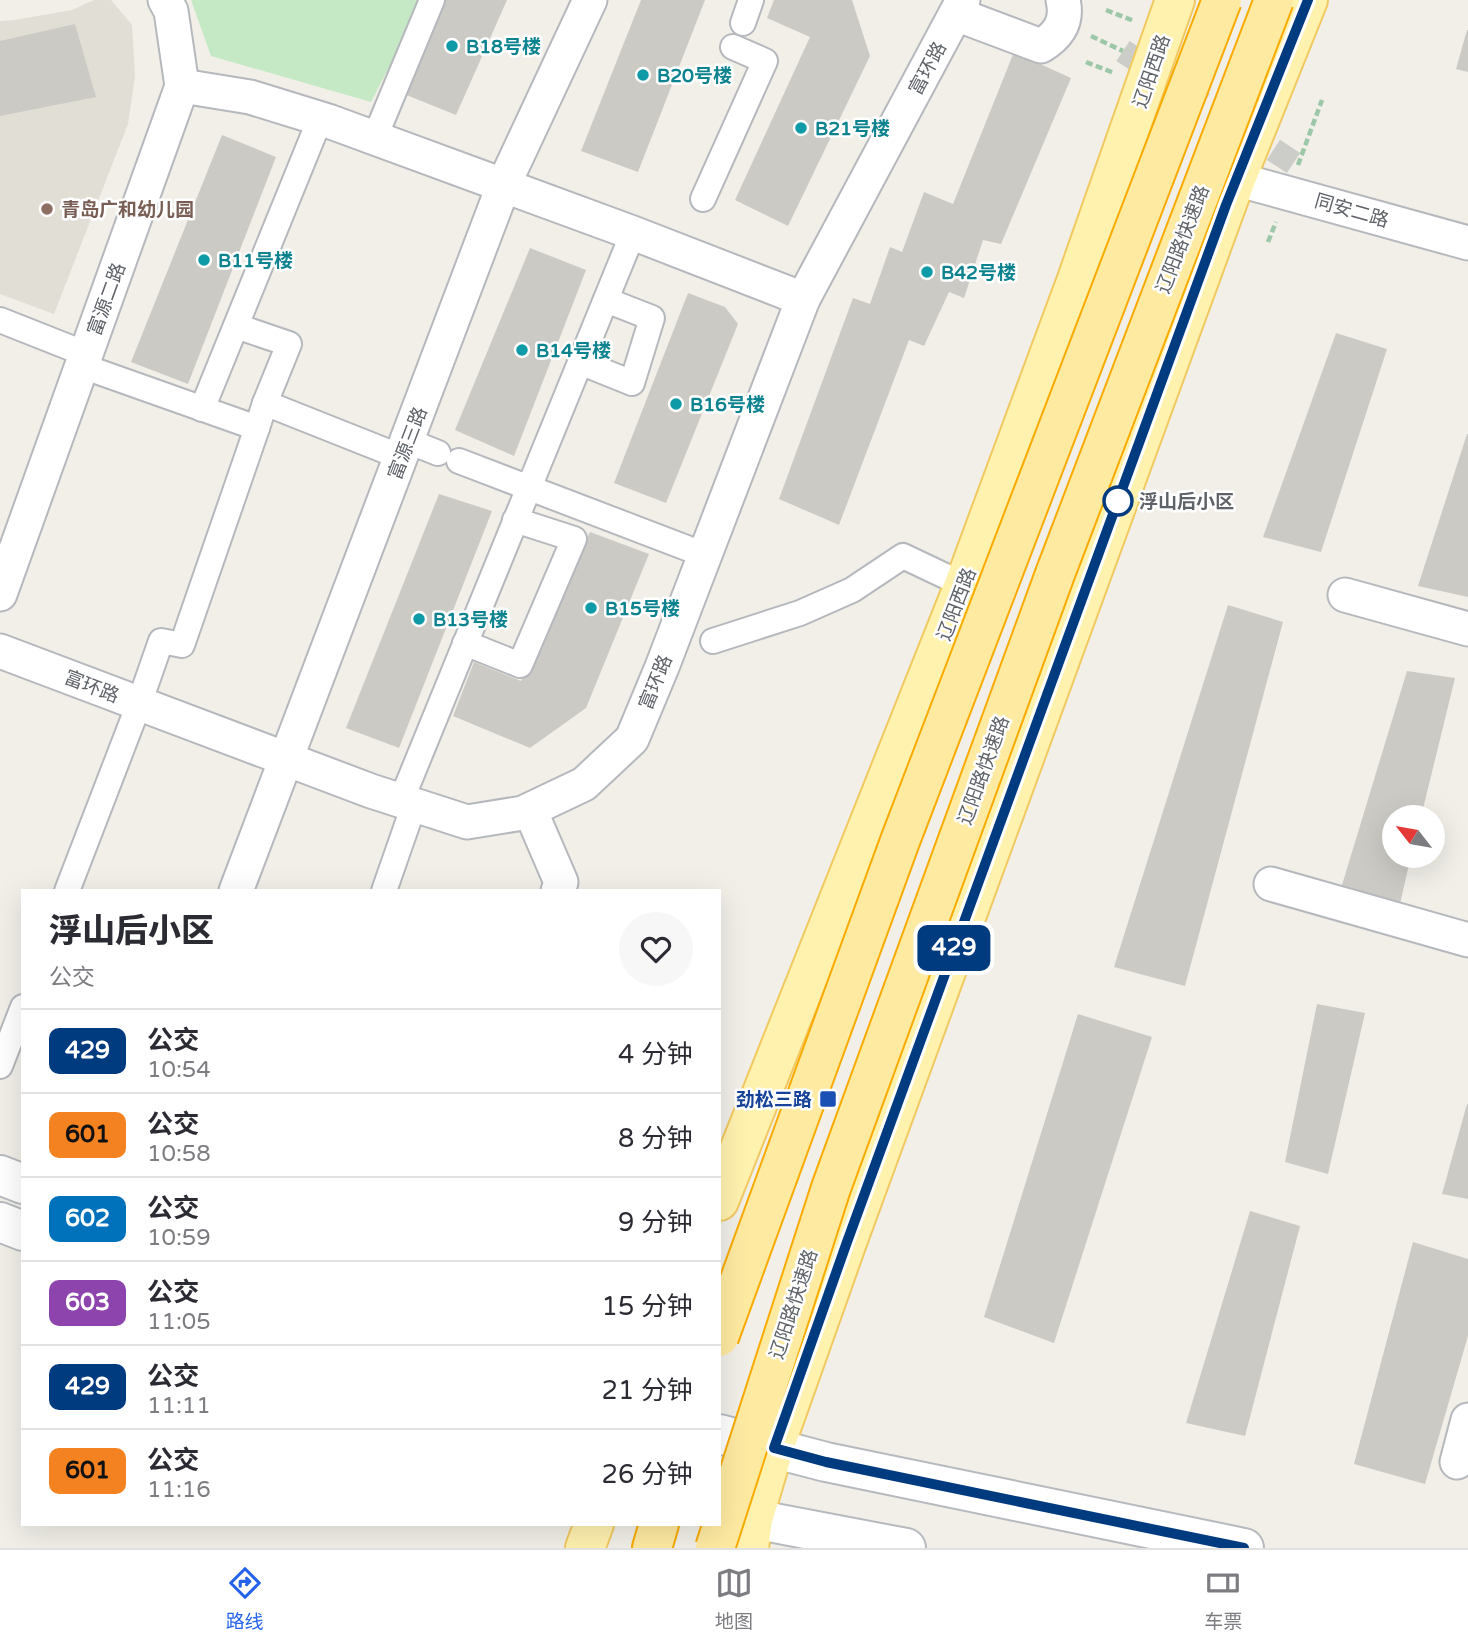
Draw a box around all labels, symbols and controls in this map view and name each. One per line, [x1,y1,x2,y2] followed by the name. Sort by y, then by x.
[1129,32,1175,111] street label: 辽阳西路
[466,36,541,58] place label: B18号楼
[444,38,460,54] marker: B18号楼
[905,38,951,99] street label: 富环路
[657,65,732,87] place label: B20号楼
[635,67,651,83] marker: B20号楼
[815,118,890,140] place label: B21号楼
[793,120,809,136] marker: B21号楼
[1152,182,1214,297] street label: 辽阳路快速路
[1312,190,1391,232] street label: 同安二路
[61,199,194,221] place label: 青岛广和幼儿园
[39,201,55,217] marker: 青岛广和幼儿园
[218,250,293,272] place label: B11号楼
[196,252,212,268] marker: B11号楼
[84,260,130,339] street label: 富源二路
[941,262,1016,284] place label: B42号楼
[919,264,935,280] marker: B42号楼
[536,340,611,362] place label: B14号楼
[514,342,530,358] marker: B14号楼
[690,394,765,416] place label: B16号楼
[668,396,684,412] marker: B16号楼
[384,404,432,483] street label: 富源三路
[1103,486,1133,516] marker: 浮山后小区
[1139,491,1234,513] place label: 浮山后小区
[933,565,981,644] street label: 辽阳西路
[605,598,680,620] place label: B15号楼
[583,600,599,616] marker: B15号楼
[433,609,508,631] place label: B13号楼
[411,611,427,627] marker: B13号楼
[635,652,677,713] street label: 富环路
[61,666,122,707] street label: 富环路
[954,713,1014,828] street label: 辽阳路快速路
[1382,805,1446,868] north arrow
[1382,805,1445,868] map controls
[49,912,214,951] text: 浮山后小区
[619,912,693,986] button: heart
[914,925,994,971] line badge: 429
[931,933,977,962] text: 429
[49,964,95,992] text: 公交
[147,1025,199,1056] text: 公交
[65,1036,110,1065] text: 429
[618,1039,693,1070] text: 4 分钟
[147,1056,211,1084] text: 10:54
[736,1089,812,1111] place label: 劲松三路
[818,1089,838,1109] marker: 劲松三路
[147,1109,199,1140] text: 公交
[65,1120,110,1149] text: 601
[618,1123,693,1154] text: 8 分钟
[147,1140,211,1168] text: 10:58
[147,1193,199,1224] text: 公交
[65,1204,110,1233] text: 602
[618,1207,693,1238] text: 9 分钟
[147,1224,211,1252] text: 10:59
[766,1247,822,1362] street label: 辽阳路快速路
[147,1277,199,1308] text: 公交
[65,1288,110,1317] text: 603
[602,1291,693,1322] text: 15 分钟
[147,1308,211,1336] text: 11:05
[147,1361,199,1392] text: 公交
[65,1372,110,1401] text: 429
[602,1375,693,1406] text: 21 分钟
[147,1392,211,1420] text: 11:11
[147,1445,199,1476] text: 公交
[65,1456,110,1485] text: 601
[602,1459,693,1490] text: 26 分钟
[147,1476,211,1504] text: 11:16
[226,1564,264,1633] tab: 路线
[715,1564,753,1633] tab: 地图
[1204,1564,1242,1633] tab: 车票

